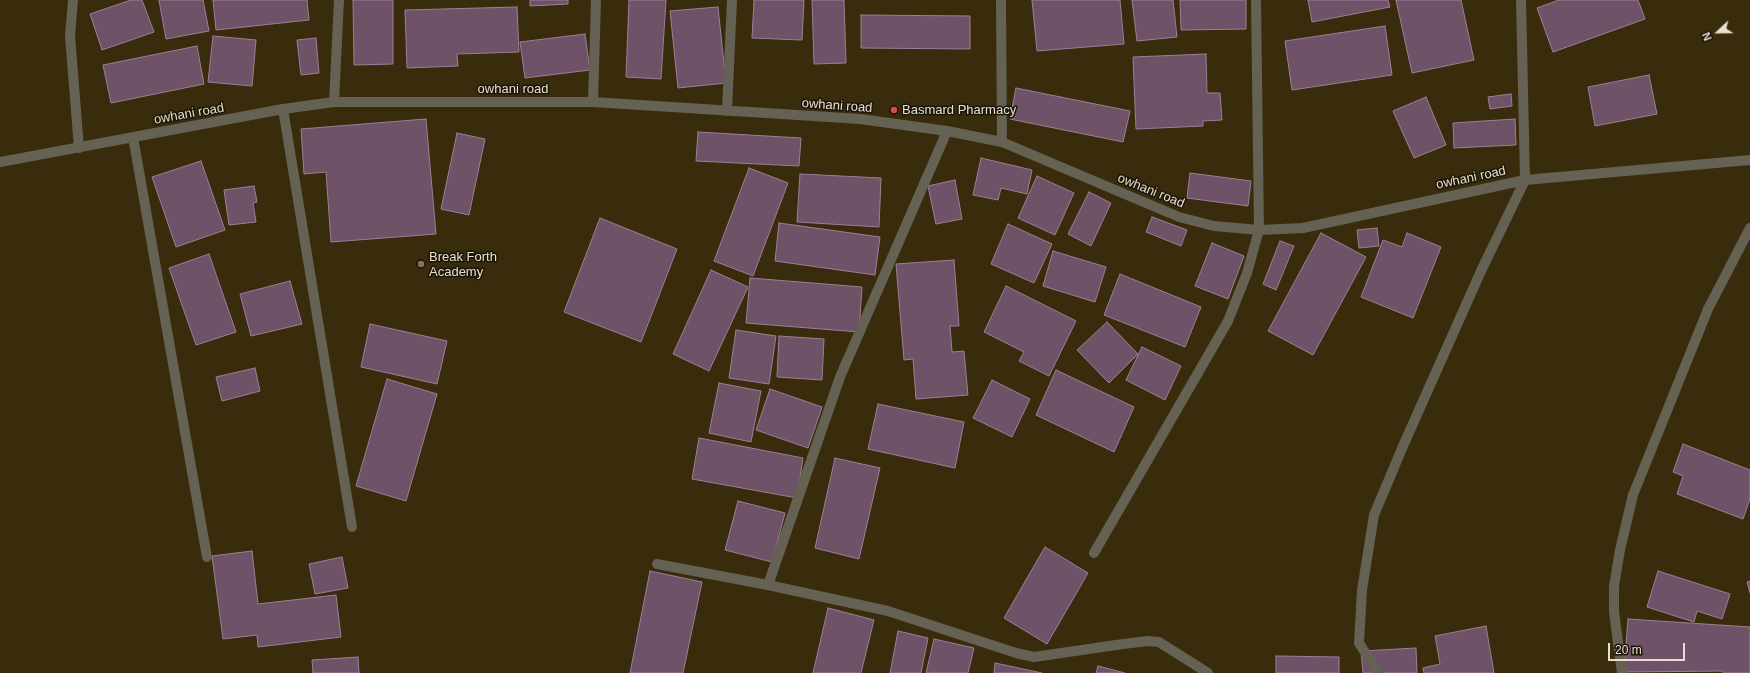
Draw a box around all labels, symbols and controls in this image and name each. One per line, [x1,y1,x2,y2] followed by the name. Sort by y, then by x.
[1698,12,1738,52] north arrow
[1700,31,1714,42] text: N
[478,81,548,97] street label: owhani road
[801,96,873,116] street label: owhani road
[153,100,225,128] street label: owhani road
[902,102,1016,118] place label: Basmard Pharmacy
[889,105,899,115] marker: Basmard Pharmacy
[1435,163,1507,193] street label: owhani road
[1115,171,1187,211] street label: owhani road
[429,249,497,280] place label: Break Forth Academy
[416,259,426,269] marker: Break Forth Academy
[1610,635,1687,661] scale bar
[1615,643,1642,657] text: 20 m

